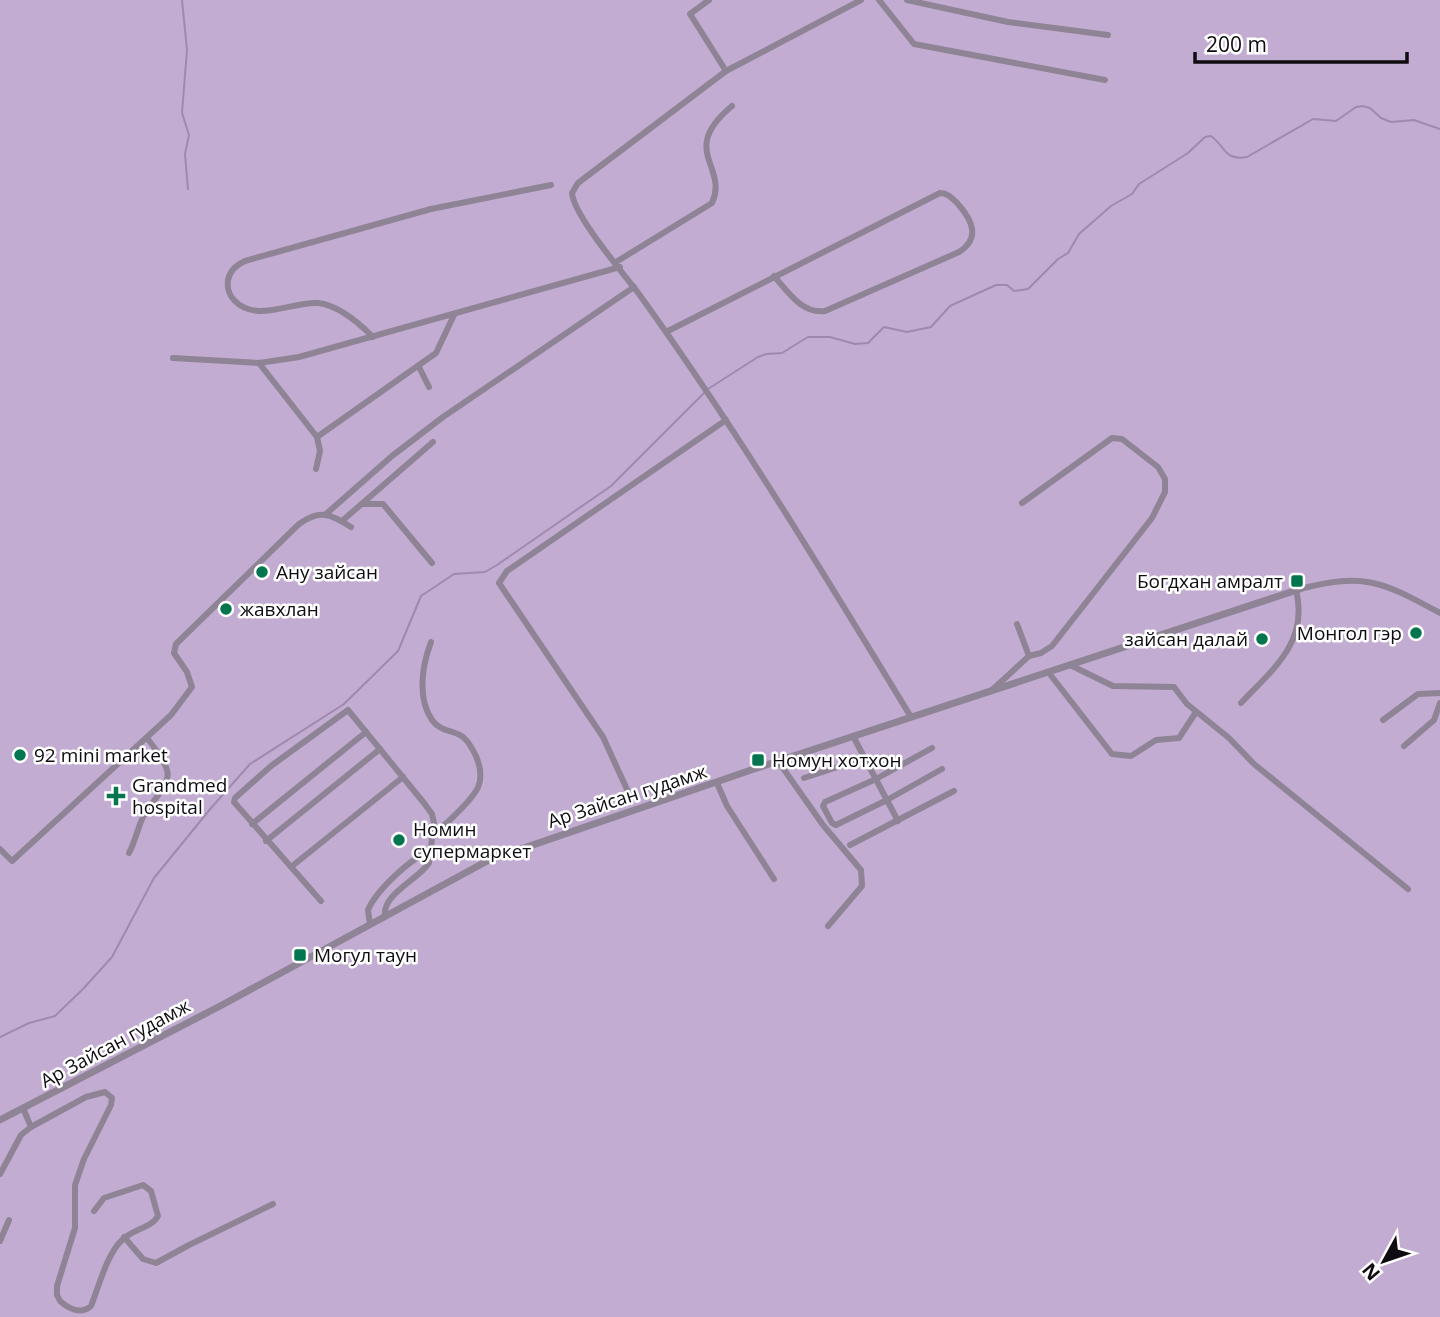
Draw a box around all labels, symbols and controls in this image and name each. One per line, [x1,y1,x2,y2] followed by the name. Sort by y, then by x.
[1195,21,1407,65] scale bar
[1206,30,1267,58] text: 200 m
[276,559,378,585] place label: Ану зайсан
[254,564,270,580] marker: Ану зайсан
[1137,568,1283,594] place label: Богдхан амралт
[1289,573,1305,589] marker: Богдхан амралт
[240,596,319,622] place label: жавхлан
[218,601,234,617] marker: жавхлан
[1297,620,1402,646] place label: Монгол гэр
[1408,625,1424,641] marker: Монгол гэр
[1125,626,1248,652] place label: зайсан далай
[1254,631,1270,647] marker: зайсан далай
[34,742,168,768] place label: 92 mini market
[12,747,28,763] marker: 92 mini market
[772,747,902,773] place label: Номун хотхон
[750,752,766,768] marker: Номун хотхон
[544,758,710,834] street label: Ар Зайсан гудамж
[132,772,227,820] place label: Grandmed hospital
[106,786,126,806] marker: Grandmed hospital
[413,816,531,864] place label: Номин супермаркет
[391,832,407,848] marker: Номин супермаркет
[314,942,417,968] place label: Могул таун
[292,947,308,963] marker: Могул таун
[36,993,194,1093] street label: Ар Зайсан гудамж
[1349,1226,1419,1296] north arrow
[1356,1258,1386,1286] text: N

